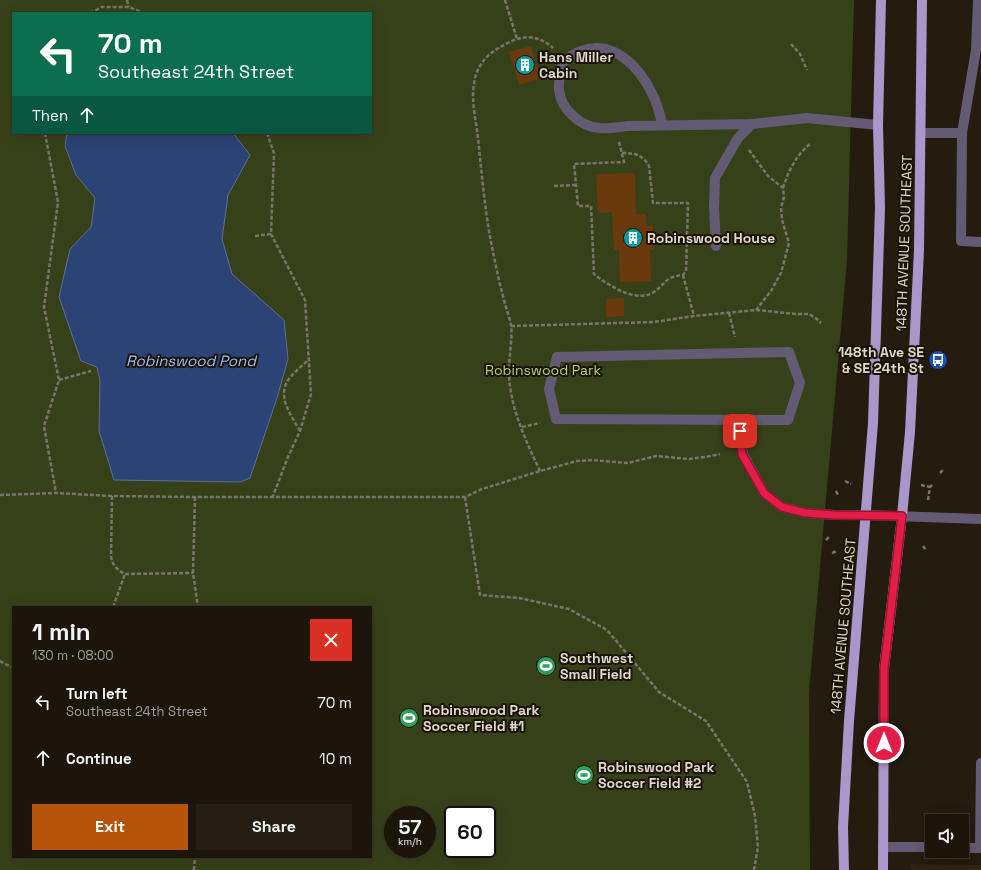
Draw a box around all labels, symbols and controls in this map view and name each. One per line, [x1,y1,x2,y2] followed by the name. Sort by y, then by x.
[98,25,163,61] text: 70 m
[32,28,84,80] icon: left
[539,48,613,82] place label: Hans Miller Cabin
[514,54,536,76] building icon: Hans Miller Cabin
[98,60,294,83] text: Southeast 24th Street
[76,104,98,126] icon: ahead
[32,106,68,125] text: Then
[892,154,916,332] street label: 148TH AVENUE SOUTHEAST
[622,227,644,249] building icon: Robinswood House
[647,229,775,247] place label: Robinswood House
[838,343,924,377] place label: 148th Ave SE & SE 24th St
[927,349,949,371] bus stop icon: 148th Ave SE & SE 24th St
[126,351,258,370] water label: Robinswood Pond
[485,361,601,379] park label: Robinswood Park
[723,414,757,448] pin
[729,420,751,442] icon: arrive
[826,537,860,715] street label: 148TH AVENUE SOUTHEAST
[32,616,91,647] text: 1 min
[310,619,352,661] button: close
[32,647,114,664] text: 130 m · 08:00
[560,649,633,683] place label: Southwest Small Field
[535,655,557,677] sports icon: Southwest Small Field
[66,684,128,703] text: Turn left
[32,691,54,713] icon: left
[317,693,352,712] text: 70 m
[423,701,540,735] place label: Robinswood Park Soccer Field #1
[66,703,208,720] text: Southeast 24th Street
[398,707,420,729] sports icon: Robinswood Park Soccer Field #1
[863,722,905,764] position arrow
[32,747,54,769] icon: ahead
[66,749,132,768] text: Continue
[319,749,352,768] text: 10 m
[598,758,715,792] place label: Robinswood Park Soccer Field #2
[573,764,595,786] sports icon: Robinswood Park Soccer Field #2
[32,804,188,850] button: Exit
[196,804,352,850] button: Share
[444,806,496,858] speed limit sign: 60
[399,814,421,840] text: 57
[925,814,969,858] map controls
[925,814,969,858] button: sound
[398,835,422,848] text: km/h

